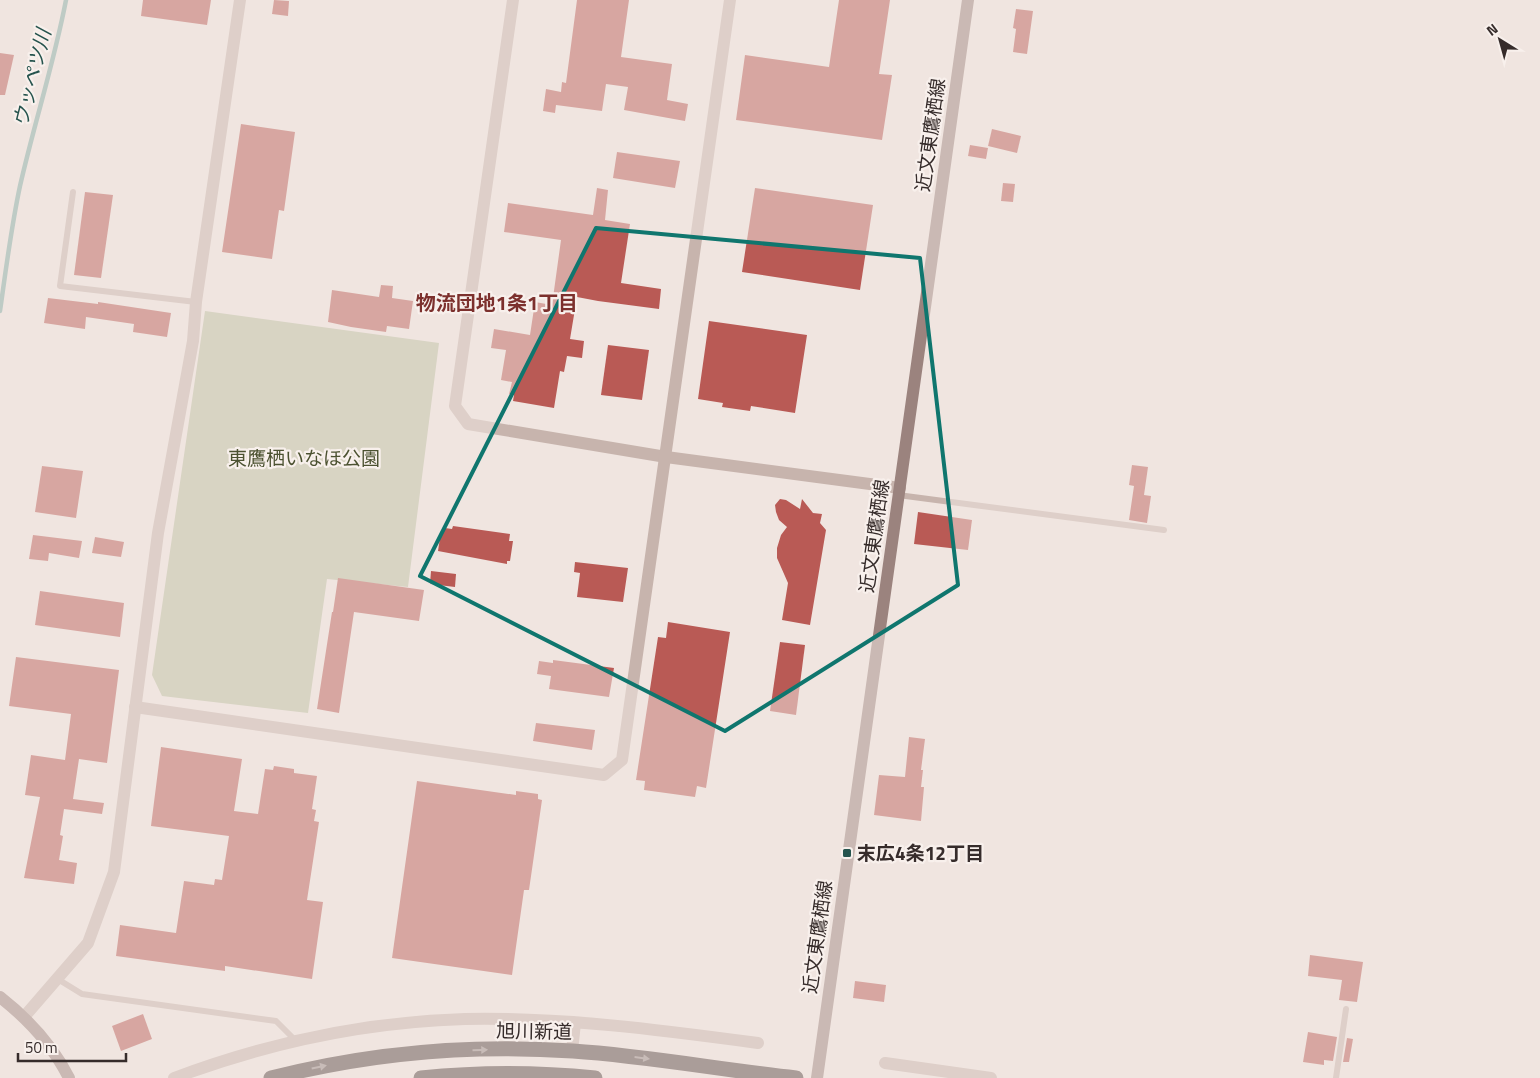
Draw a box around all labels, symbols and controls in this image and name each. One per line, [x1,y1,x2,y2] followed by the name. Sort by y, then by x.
[1475,15,1525,65] north arrow
[1482,18,1502,41] text: N
[4,24,59,130] water label: ウッペツ川
[907,76,952,193] street label: 近文東鷹栖線
[416,287,578,318] district label: 物流団地1条1丁目
[228,443,380,472] park label: 東鷹栖いなほ公園
[851,477,896,594] street label: 近文東鷹栖線
[857,838,984,867] place label: 末広4条12丁目
[841,847,853,859] marker: 末広4条12丁目
[794,878,839,995] street label: 近文東鷹栖線
[496,1015,572,1046] street label: 旭川新道
[18,1030,125,1062] scale bar
[25,1036,58,1059] text: 50 m
[472,1046,488,1054] one-way arrow
[635,1054,651,1062] one-way arrow
[311,1063,326,1071] one-way arrow

